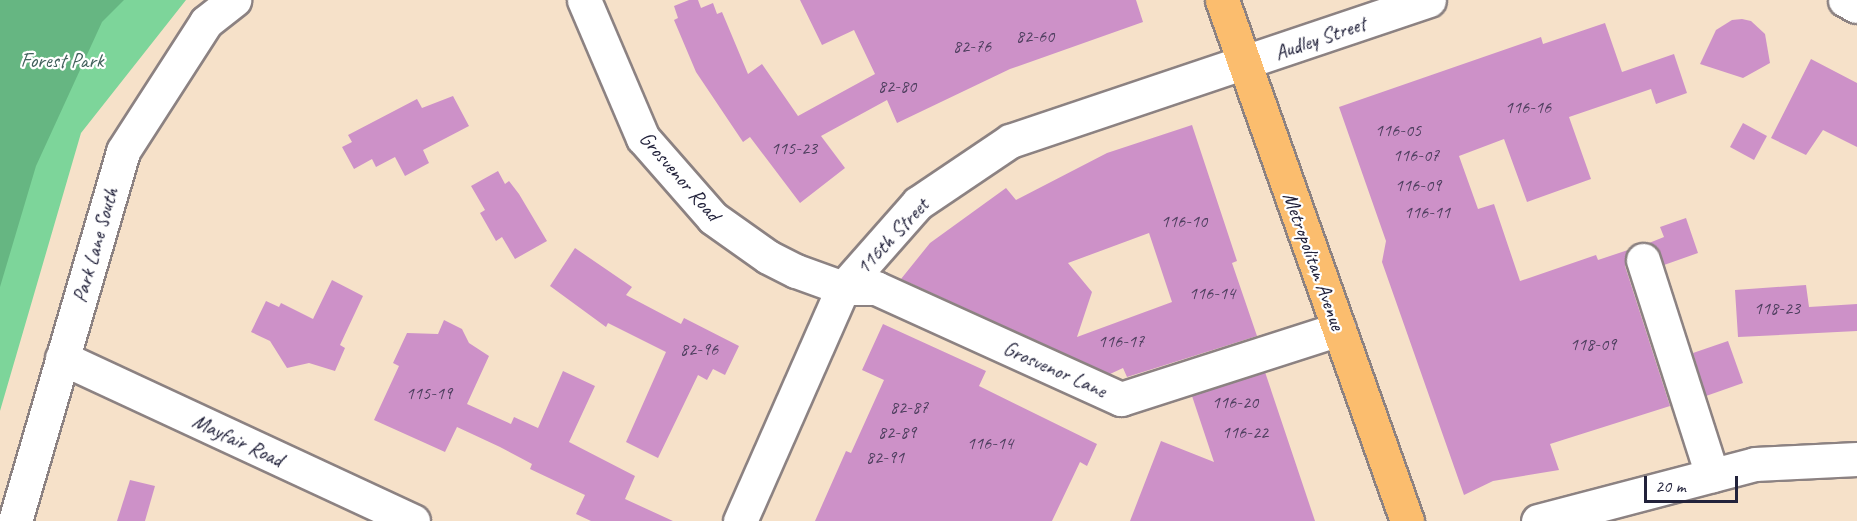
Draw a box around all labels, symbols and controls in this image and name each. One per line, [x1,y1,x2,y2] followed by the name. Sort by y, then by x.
[1271,11,1369,65] street label: Audley Street
[1016,25,1054,47] house number: 82-60
[953,35,991,57] house number: 82-76
[20,47,104,73] park label: Forest Park
[878,75,916,97] house number: 82-80
[1505,96,1551,118] house number: 116-16
[1375,119,1421,141] house number: 116-05
[634,126,726,226] street label: Grosvenor Road
[771,137,817,159] house number: 115-23
[1393,144,1439,166] house number: 116-07
[1395,174,1441,196] house number: 116-09
[66,184,124,306] street label: Park Lane South
[1277,189,1351,333] street label: Metropolitan Avenue
[850,192,934,280] street label: 116th Street
[1404,201,1450,223] house number: 116-11
[1161,210,1207,232] house number: 116-10
[1189,282,1235,304] house number: 116-14
[1754,297,1800,319] house number: 118-23
[1098,330,1144,352] house number: 116-17
[1570,333,1616,355] house number: 118-09
[1000,335,1110,403] street label: Grosvenor Lane
[680,338,718,360] house number: 82-96
[406,382,452,404] house number: 115-19
[1212,391,1258,413] house number: 116-20
[890,396,928,418] house number: 82-87
[189,408,287,472] street label: Mayfair Road
[878,421,916,443] house number: 82-89
[1222,421,1268,443] house number: 116-22
[967,432,1013,454] house number: 116-14
[866,446,904,468] house number: 82-91
[1647,464,1742,502] scale bar
[1655,475,1686,497] text: 20 m

